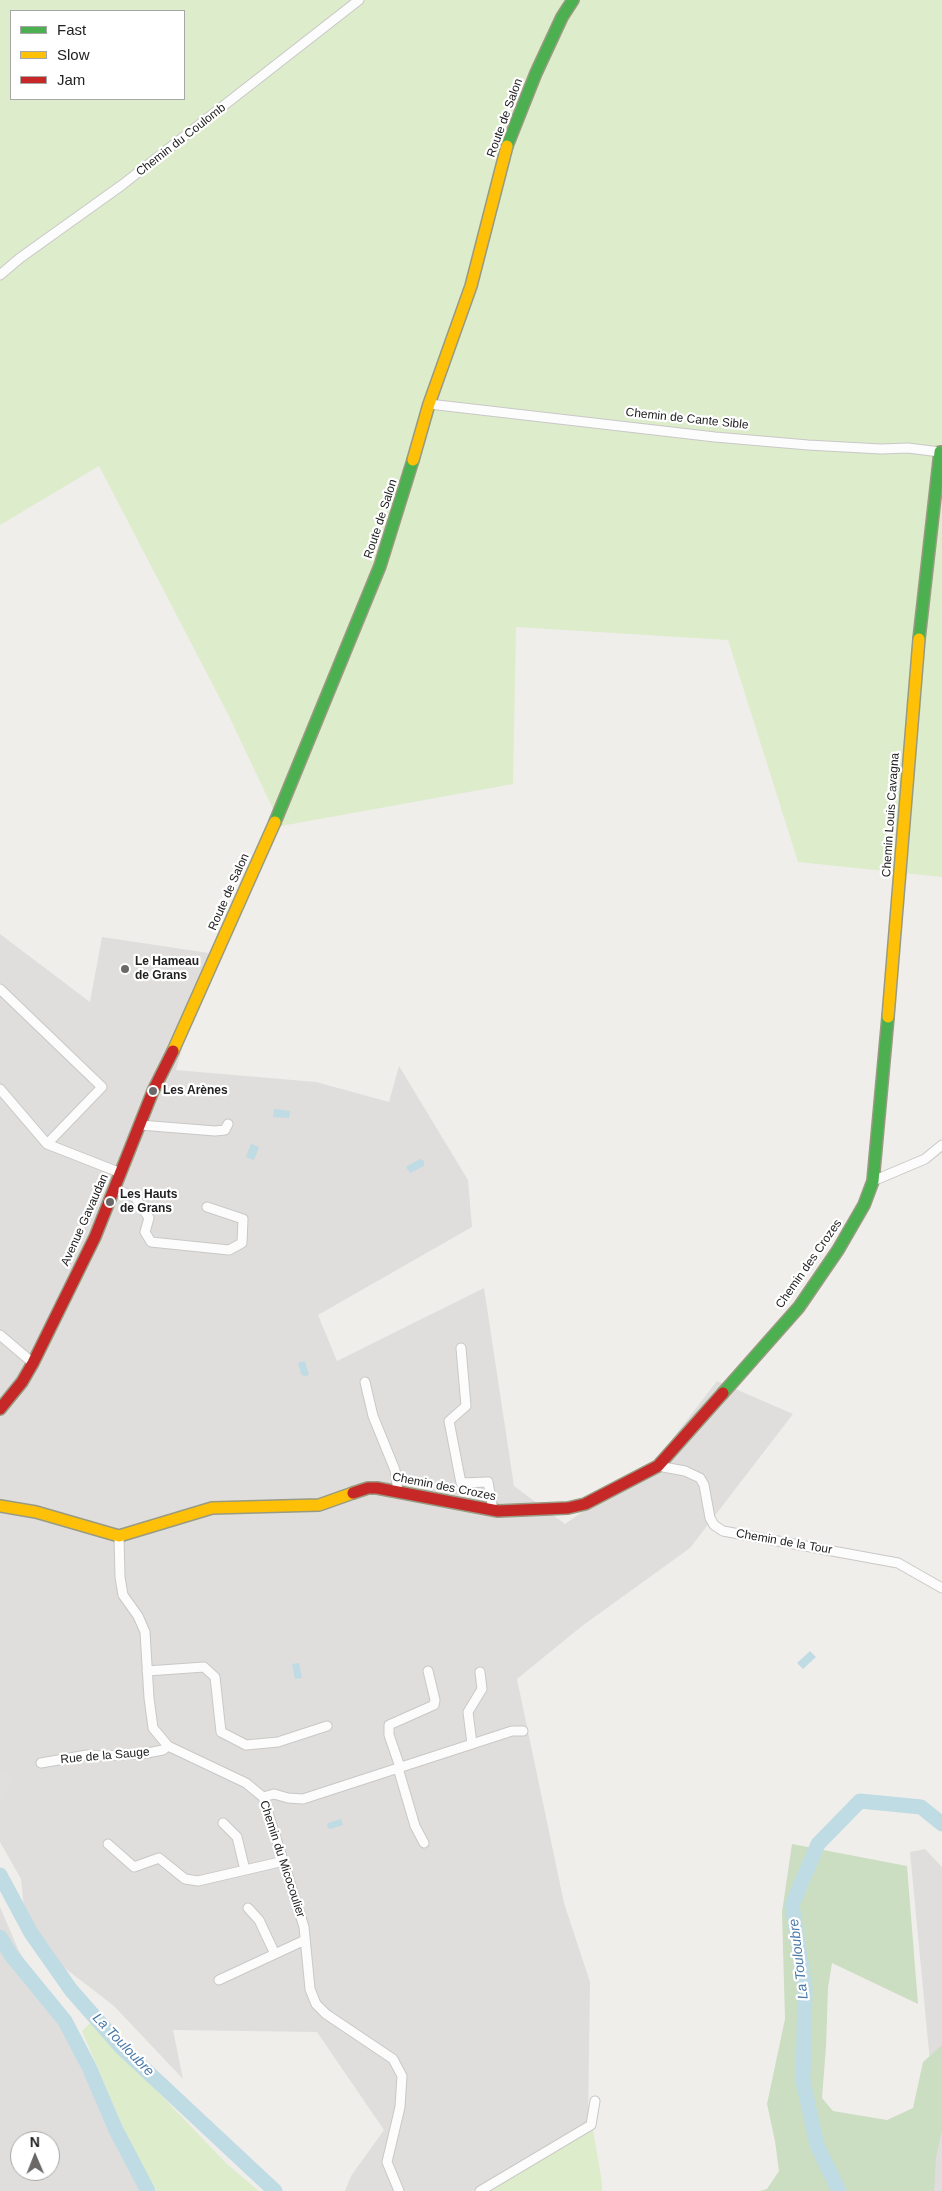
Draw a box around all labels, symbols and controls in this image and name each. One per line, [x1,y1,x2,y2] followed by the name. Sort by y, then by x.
[10,10,185,100] legend
[57,21,86,38] text: Fast
[57,46,90,63] text: Slow
[57,71,85,88] text: Jam
[484,77,526,159] street label: Route de Salon
[133,101,229,179] street label: Chemin du Coulomb
[625,405,749,433] street label: Chemin de Cante Sible
[361,477,401,561] street label: Route de Salon
[879,752,903,878] street label: Chemin Louis Cavagna
[206,851,252,933] street label: Route de Salon
[135,955,199,983] place label: Le Hameau de Grans
[119,963,131,975] marker: Le Hameau de Grans
[163,1084,228,1098] place label: Les Arènes
[147,1085,159,1097] marker: Les Arènes
[58,1172,112,1268] street label: Avenue Gavaudan
[120,1188,177,1216] place label: Les Hauts de Grans
[104,1196,116,1208] marker: Les Hauts de Grans
[773,1217,845,1311] street label: Chemin des Crozes
[391,1470,497,1504] street label: Chemin des Crozes
[735,1526,833,1558] street label: Chemin de la Tour
[60,1745,150,1767] street label: Rue de la Sauge
[256,1799,308,1919] street label: Chemin du Micocoulier
[786,1918,812,2000] water label: La Touloubre
[89,2010,157,2080] water label: La Touloubre
[10,2131,60,2181] north arrow
[30,2134,40,2150] text: N

